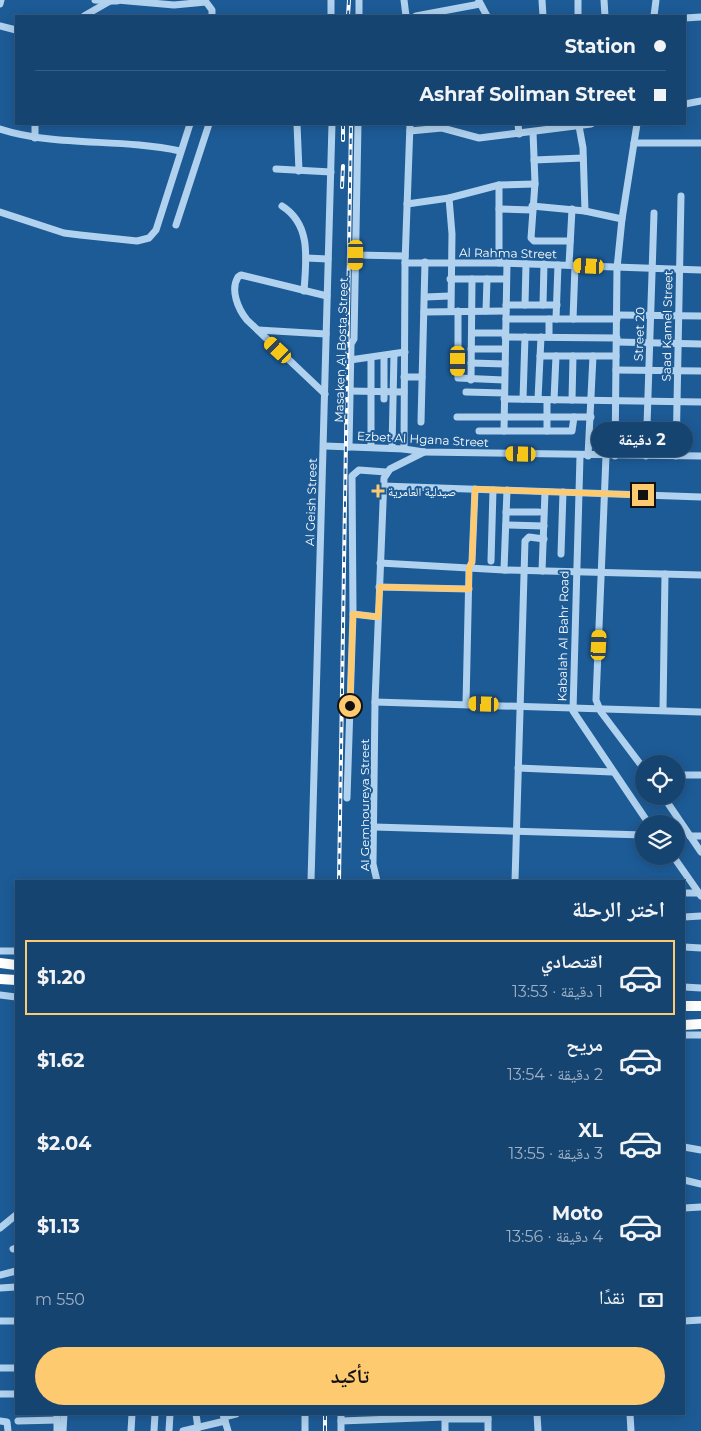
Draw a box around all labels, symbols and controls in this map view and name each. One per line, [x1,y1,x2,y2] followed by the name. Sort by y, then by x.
[565,35,636,58] text: Station
[420,83,636,106] text: Ashraf Soliman Street
[348,240,363,270] car
[459,245,557,261] street label: Al Rahma Street
[573,258,604,274] car
[659,270,675,382] street label: Saad Kamel Street
[331,277,351,423] street label: Masaken Al Bosta Street
[631,307,647,361] street label: Street 20
[261,334,294,366] car
[450,346,465,376] car
[592,422,694,458] callout: 2 دقيقة
[357,428,489,450] street label: Ezbet Al Hgana Street
[618,430,666,449] text: 2 دقيقة
[505,446,536,462] car
[302,458,320,546] street label: Al Geish Street
[388,484,456,499] place label: صيدلية العامرية
[632,484,654,506] route end
[372,485,384,497] marker: صيدلية العامرية
[554,571,572,701] street label: Kabalah Al Bahr Road
[590,630,607,660] car
[339,695,361,717] route start
[468,696,499,712] car
[357,739,372,871] street label: Al Gemhoureya Street
[635,755,685,865] map controls
[635,755,685,805] button: locate
[635,815,685,865] button: layers
[572,896,665,923] text: اختر الرحلة
[541,950,603,973] text: اقتصادي
[618,955,663,1000] icon: car
[37,966,86,989] text: $1.20
[512,982,603,1001] text: 1 دقيقة · 13:53
[566,1033,603,1056] text: مريح
[618,1038,663,1083] icon: car
[37,1049,84,1072] text: $1.62
[507,1065,603,1084] text: 2 دقيقة · 13:54
[578,1119,603,1142] text: XL
[618,1121,663,1166] icon: car
[37,1132,91,1155] text: $2.04
[509,1144,603,1163] text: 3 دقيقة · 13:55
[552,1202,603,1225] text: Moto
[618,1204,663,1249] icon: car
[37,1215,80,1238] text: $1.13
[506,1227,603,1246] text: 4 دقيقة · 13:56
[599,1286,625,1309] text: نقدًا
[637,1286,665,1314] icon: cash
[35,1290,85,1309] text: 550 m
[35,1347,665,1405] button: تأكيد

